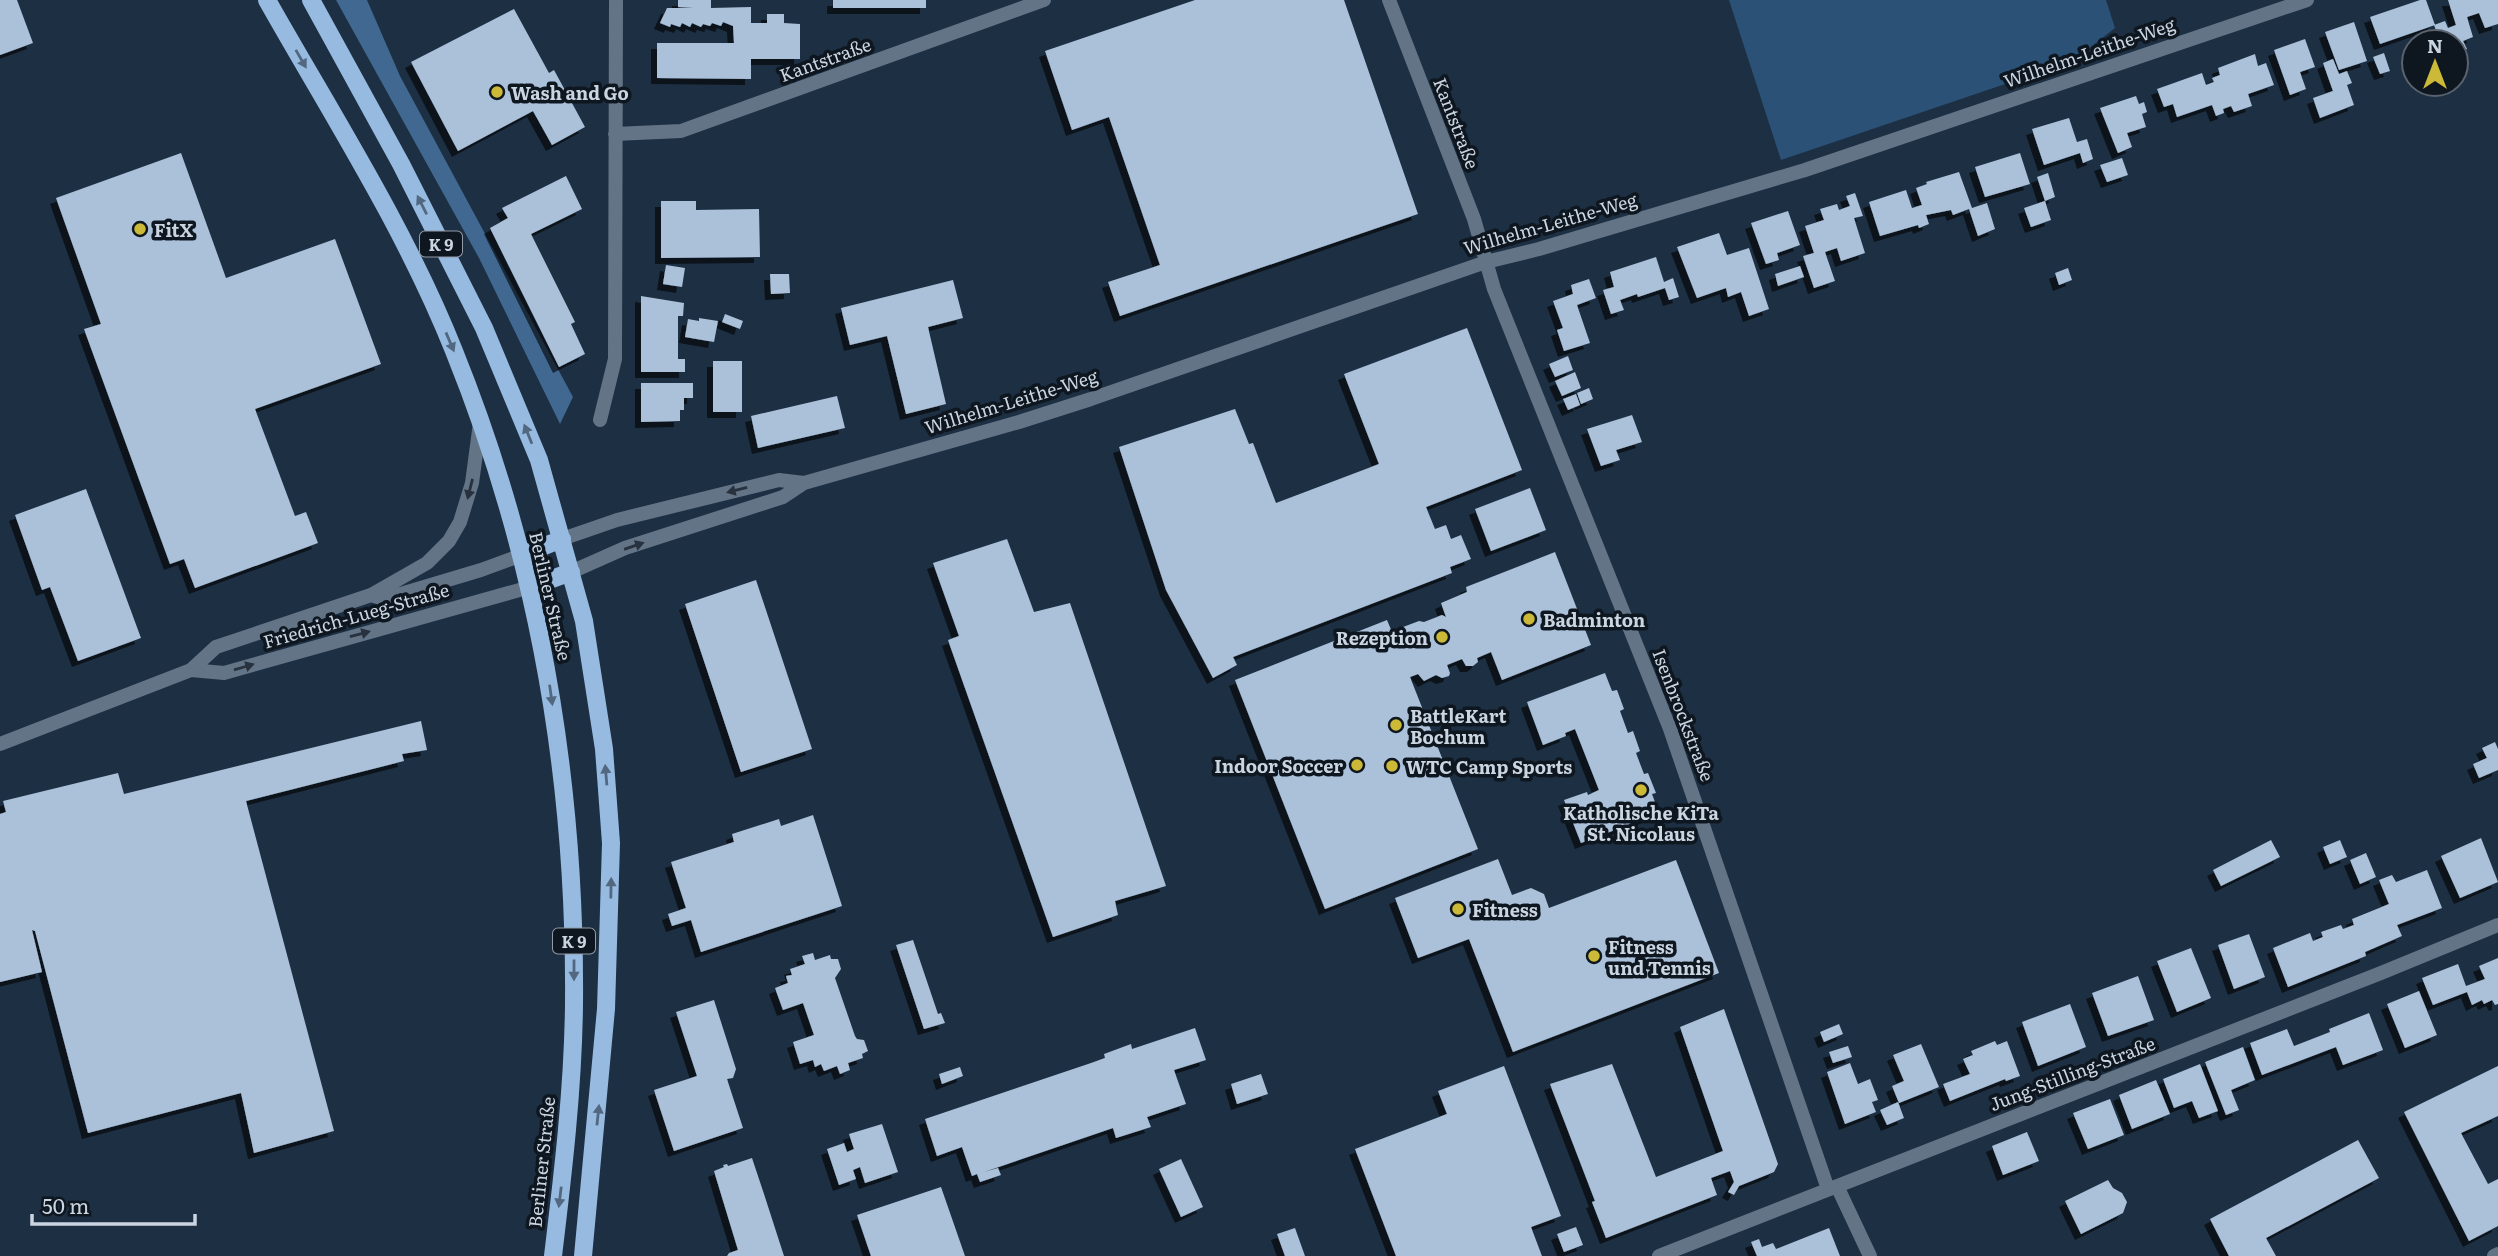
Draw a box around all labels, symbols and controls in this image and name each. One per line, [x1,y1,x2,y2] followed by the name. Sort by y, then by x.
[2000,10,2179,94] street label: Wilhelm-Leithe-Weg
[2400,28,2470,98] north arrow
[775,30,875,88] street label: Kantstraße
[2427,31,2443,59] text: N
[295,50,307,69] one-way arrow
[1427,73,1487,173] street label: Kantstraße
[511,79,629,106] place label: Wash and Go
[489,84,505,100] marker: Wash and Go
[1460,185,1641,261] street label: Wilhelm-Leithe-Weg
[416,195,427,215] one-way arrow
[154,216,194,243] place label: FitX
[132,221,148,237] marker: FitX
[420,232,462,256] road number: K 9
[445,332,456,353] one-way arrow
[921,362,1102,440] street label: Wilhelm-Leithe-Weg
[522,423,533,444] one-way arrow
[464,478,475,500] one-way arrow
[726,485,748,496] one-way arrow
[523,529,579,663] street label: Berliner Straße
[623,540,644,551] one-way arrow
[260,576,452,654] street label: Friedrich-Lueg-Straße
[1543,606,1646,633] place label: Badminton
[1521,611,1537,627] marker: Badminton
[1336,624,1428,651] place label: Rezeption
[350,628,372,639] one-way arrow
[1434,629,1450,645] marker: Rezeption
[1646,645,1722,785] street label: Isenbrockstraße
[233,661,255,672] one-way arrow
[546,684,557,706] one-way arrow
[1410,702,1507,750] place label: BattleKart Bochum
[1388,717,1404,733] marker: BattleKart Bochum
[1214,752,1343,779] place label: Indoor Soccer
[1406,753,1572,780] place label: WTC Camp Sports
[1349,757,1365,773] marker: Indoor Soccer
[1384,758,1400,774] marker: WTC Camp Sports
[600,764,611,786] one-way arrow
[1633,782,1649,798] marker: Katholische KiTa St. Nicolaus
[1563,799,1720,847] place label: Katholische KiTa St. Nicolaus
[605,877,616,899] one-way arrow
[1472,896,1538,923] place label: Fitness
[1450,901,1466,917] marker: Fitness
[553,928,595,953] road number: K 9
[1608,933,1711,981] place label: Fitness und Tennis
[1586,948,1602,964] marker: Fitness und Tennis
[568,960,580,982] one-way arrow
[1985,1029,2159,1117] street label: Jung-Stilling-Straße
[521,1095,561,1229] street label: Berliner Straße
[592,1104,603,1126] one-way arrow
[32,1182,194,1226] scale bar
[555,1186,566,1208] one-way arrow
[42,1189,89,1220] text: 50 m

